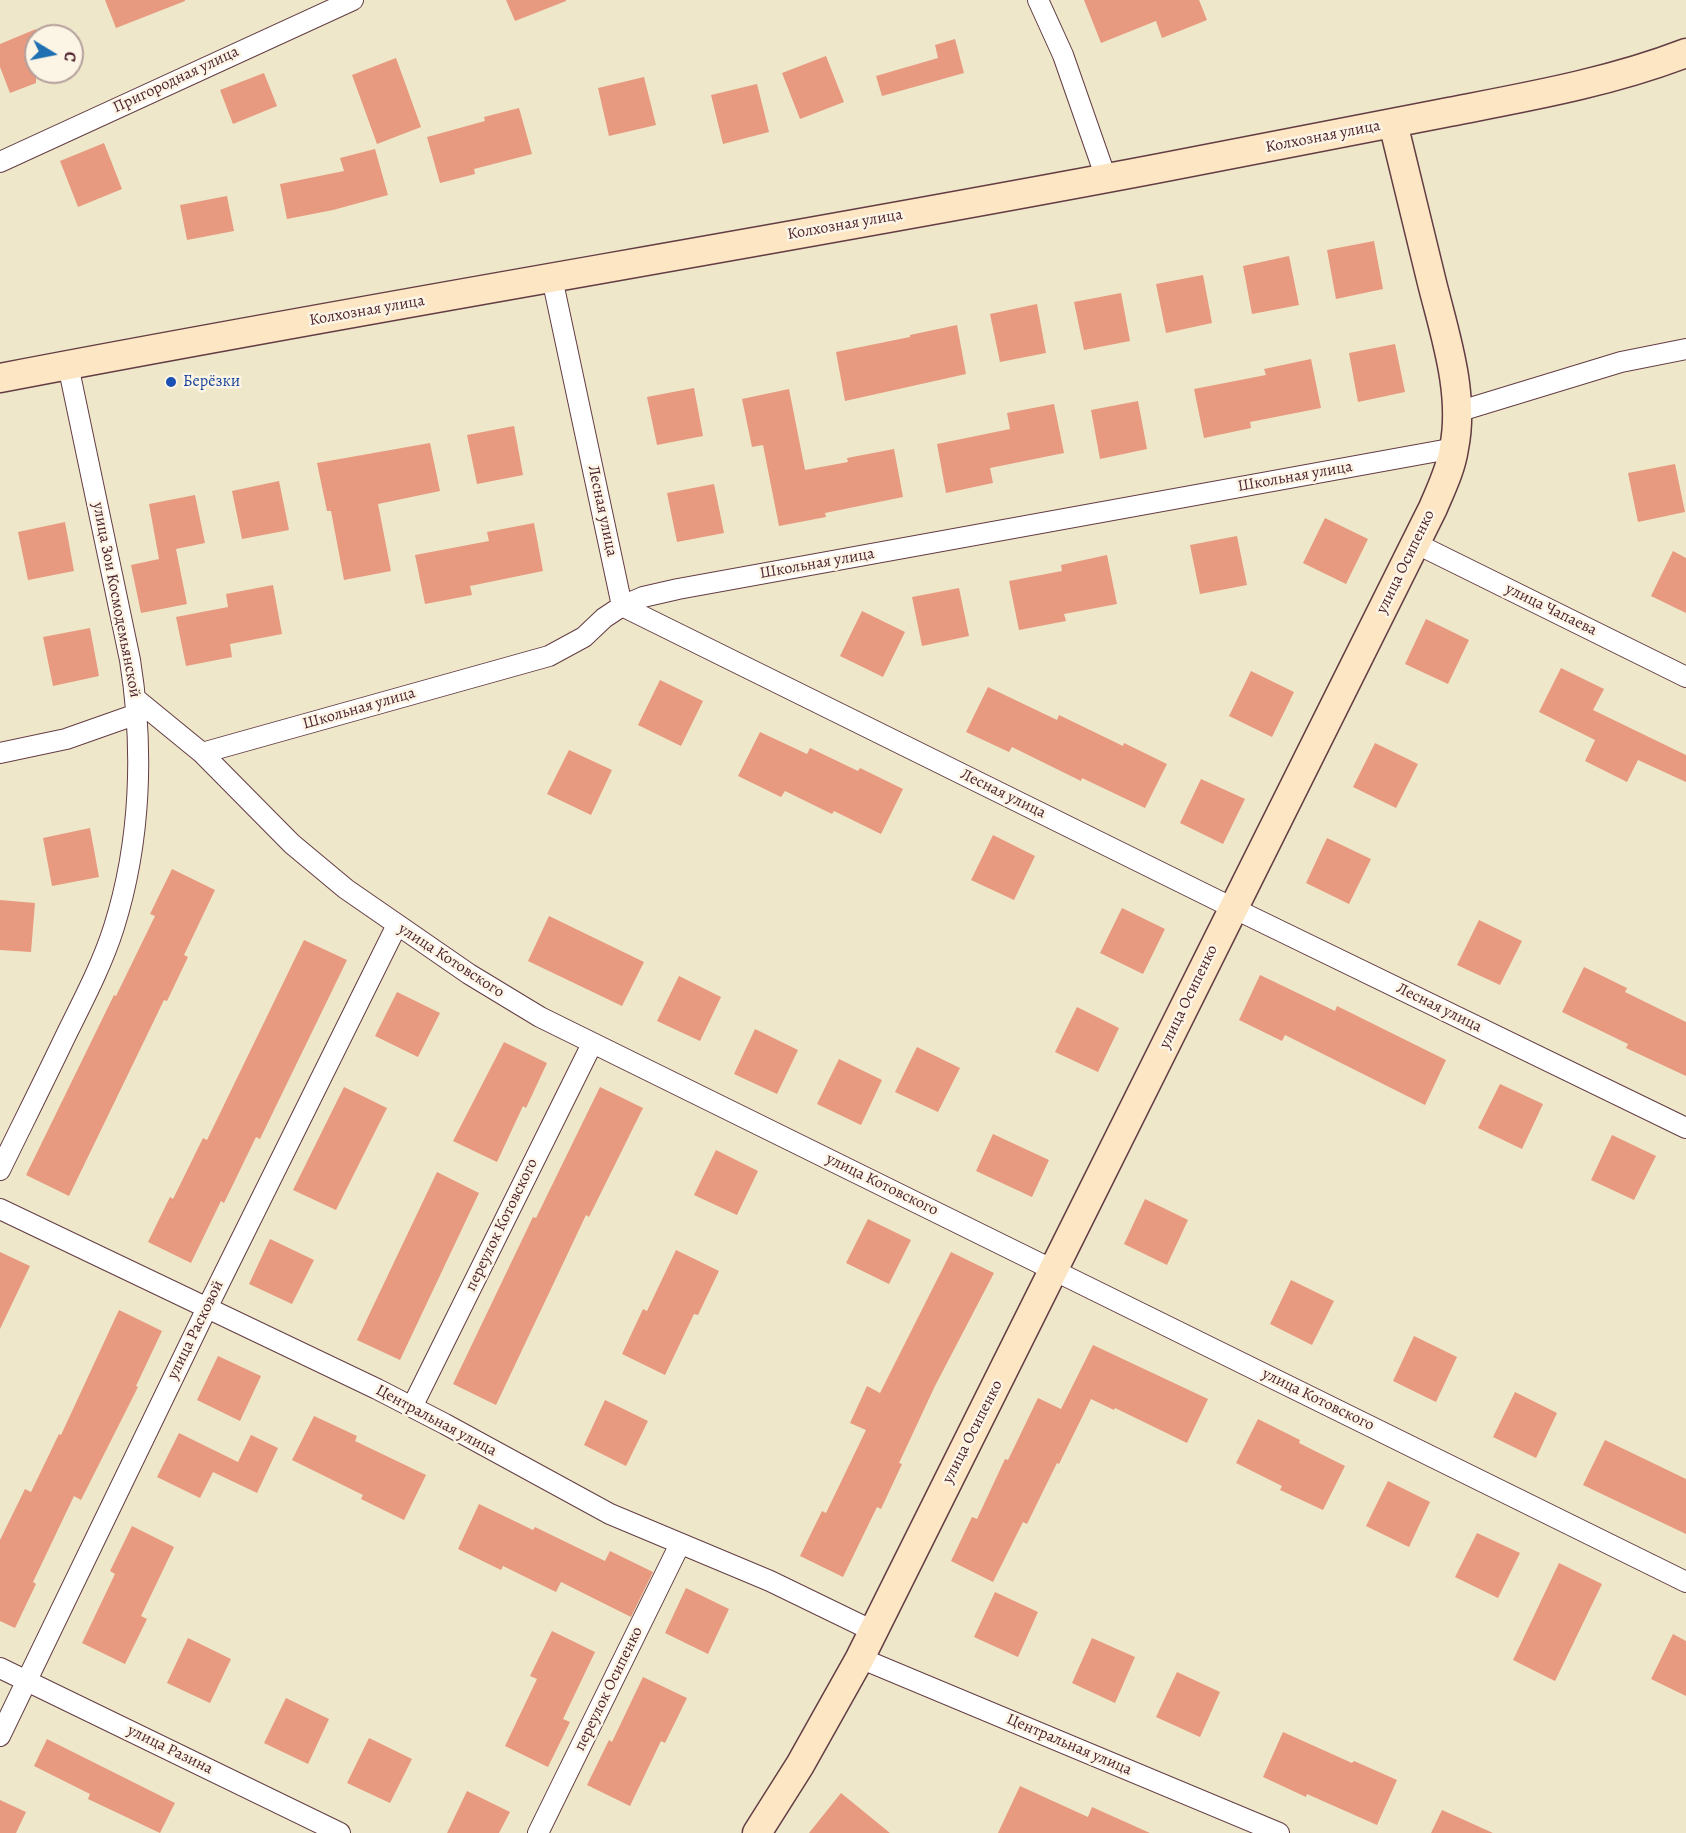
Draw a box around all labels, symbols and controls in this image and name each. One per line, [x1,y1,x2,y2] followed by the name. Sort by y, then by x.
[24,24,84,84] north arrow
[110,42,242,118] street label: Пригородная улица
[58,50,81,64] text: С
[1264,116,1382,158] street label: Колхозная улица
[786,205,904,245] street label: Колхозная улица
[308,291,426,331] street label: Колхозная улица
[183,372,240,392] place label: Берёзки
[164,375,178,389] marker: Берёзки
[1236,457,1354,497] street label: Школьная улица
[583,464,621,558] street label: Лесная улица
[88,501,144,699] street label: улица Зои Космодемьянской
[1373,507,1439,617] street label: улица Осипенко
[758,544,876,584] street label: Школьная улица
[1502,580,1600,640] street label: улица Чапаева
[300,684,418,734] street label: Школьная улица
[957,765,1049,823] street label: Лесная улица
[394,920,508,1002] street label: улица Котовского
[1156,942,1222,1052] street label: улица Осипенко
[1393,979,1485,1037] street label: Лесная улица
[823,1150,941,1220] street label: улица Котовского
[462,1156,542,1294] street label: переулок Котовского
[164,1277,228,1383] street label: улица Расковой
[1259,1365,1377,1435] street label: улица Котовского
[939,1377,1007,1487] street label: улица Осипенко
[372,1381,500,1461] street label: Центральная улица
[571,1624,647,1754] street label: переулок Осипенко
[1003,1710,1135,1780] street label: Центральная улица
[124,1721,216,1779] street label: улица Разина

